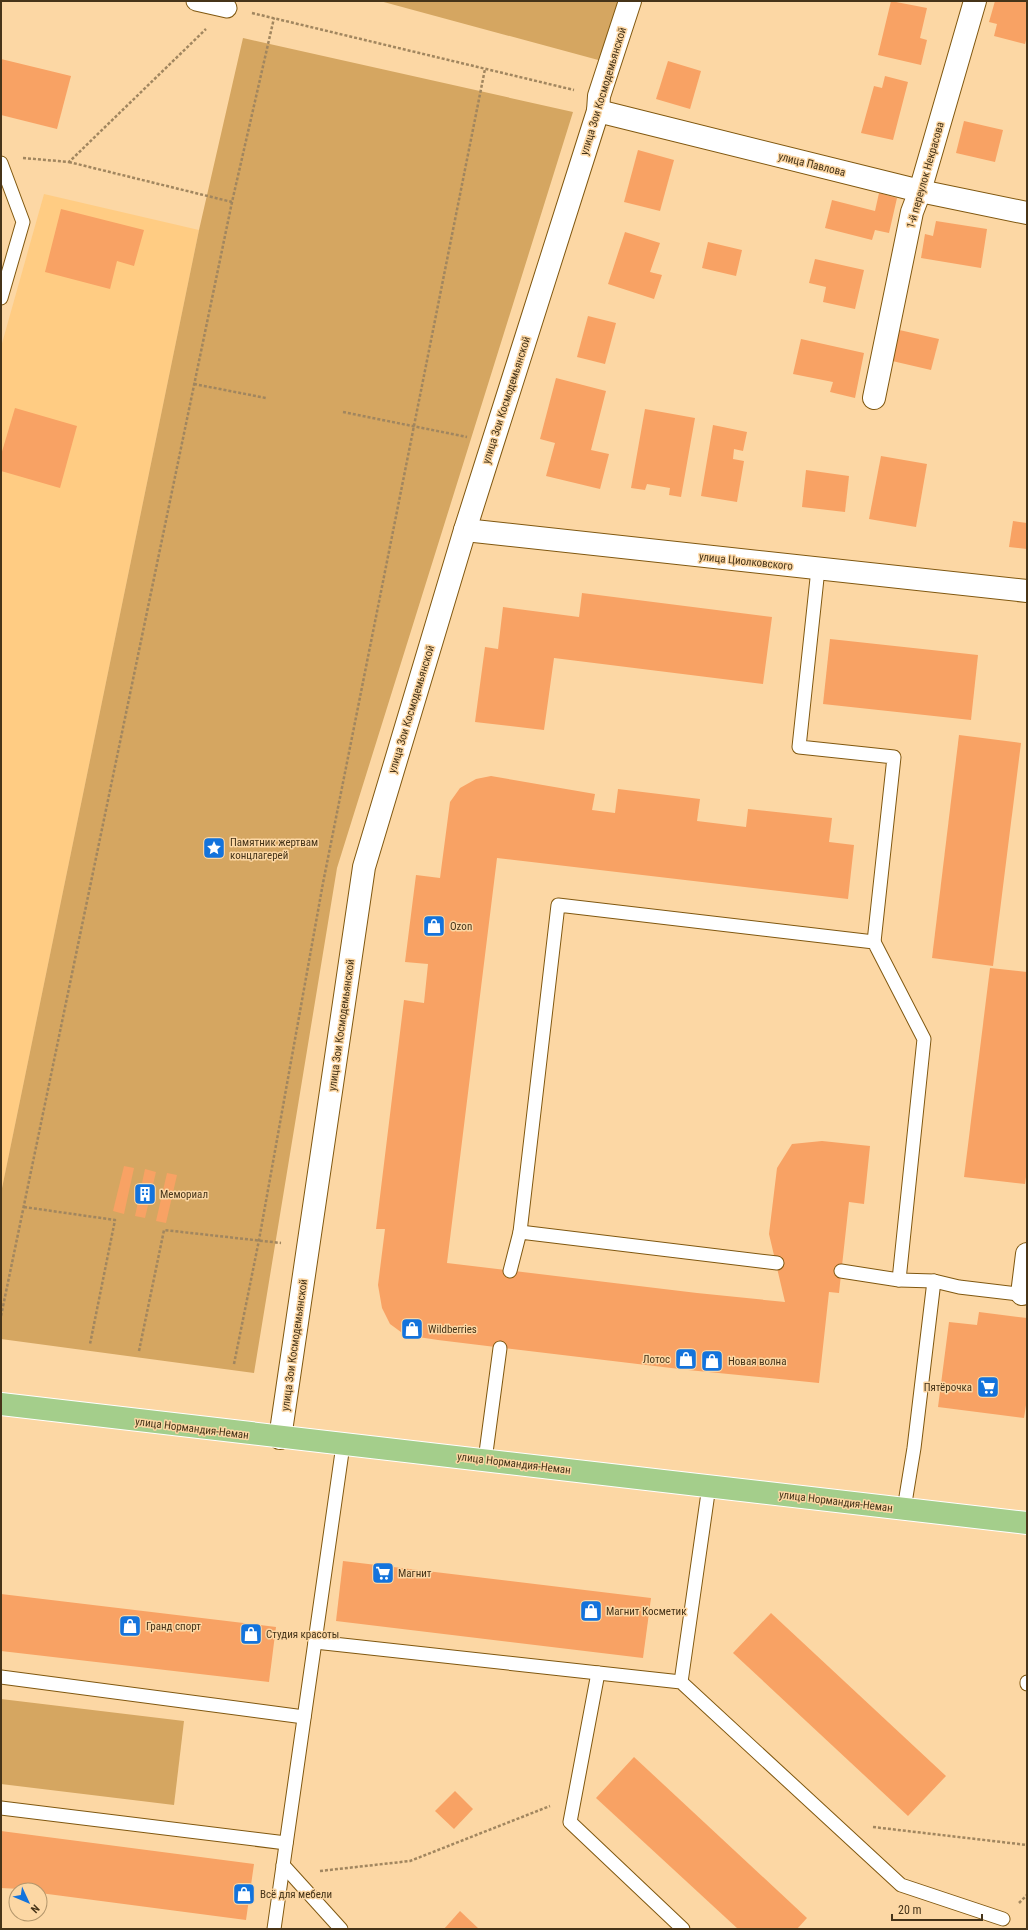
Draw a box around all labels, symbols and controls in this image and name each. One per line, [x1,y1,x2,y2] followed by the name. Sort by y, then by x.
[578,26,629,157] street label: улица Зои Космодемьянской
[904,120,947,230] street label: 1-й переулок Некрасова
[777,150,847,179] street label: улица Павлова
[480,335,533,465] street label: улица Зои Космодемьянской
[698,550,794,573] street label: улица Циолковского
[386,644,437,775] street label: улица Зои Космодемьянской
[201,835,227,861] place icon: Памятник жертвам концлагерей
[230,836,318,862] place label: Памятник жертвам концлагерей
[421,913,447,939] shop icon: Ozon
[450,920,472,933] place label: Ozon
[326,958,357,1092] street label: улица Зои Космодемьянской
[132,1181,158,1207] building icon: Мемориал
[160,1188,208,1201] place label: Мемориал
[279,1278,310,1412] street label: улица Зои Космодемьянской
[399,1316,425,1342] shop icon: Wildberries
[428,1323,477,1336] place label: Wildberries
[673,1346,699,1372] shop icon: Лотос
[699,1348,725,1374] shop icon: Новая волна
[643,1353,670,1366] place label: Лотос
[728,1355,786,1368] place label: Новая волна
[975,1374,1001,1400] supermarket icon: Пятёрочка
[924,1381,972,1394] place label: Пятёрочка
[134,1415,249,1442] street label: улица Нормандия-Неман
[456,1450,571,1477] street label: улица Нормандия-Неман
[778,1488,893,1515] street label: улица Нормандия-Неман
[370,1560,396,1586] supermarket icon: Магнит
[398,1567,432,1580] place label: Магнит
[578,1598,604,1624] shop icon: Магнит Косметик
[606,1605,687,1618] place label: Магнит Косметик
[117,1613,143,1639] shop icon: Гранд спорт
[146,1620,201,1633] place label: Гранд спорт
[238,1621,264,1647] shop icon: Студия красоты
[266,1628,339,1641] place label: Студия красоты
[231,1881,257,1907] shop icon: Всё для мебели
[8,1882,48,1922] north arrow
[260,1888,332,1901] place label: Всё для мебели
[892,1896,982,1922] scale bar
[28,1902,42,1916] text: N
[898,1903,922,1917] text: 20 m

